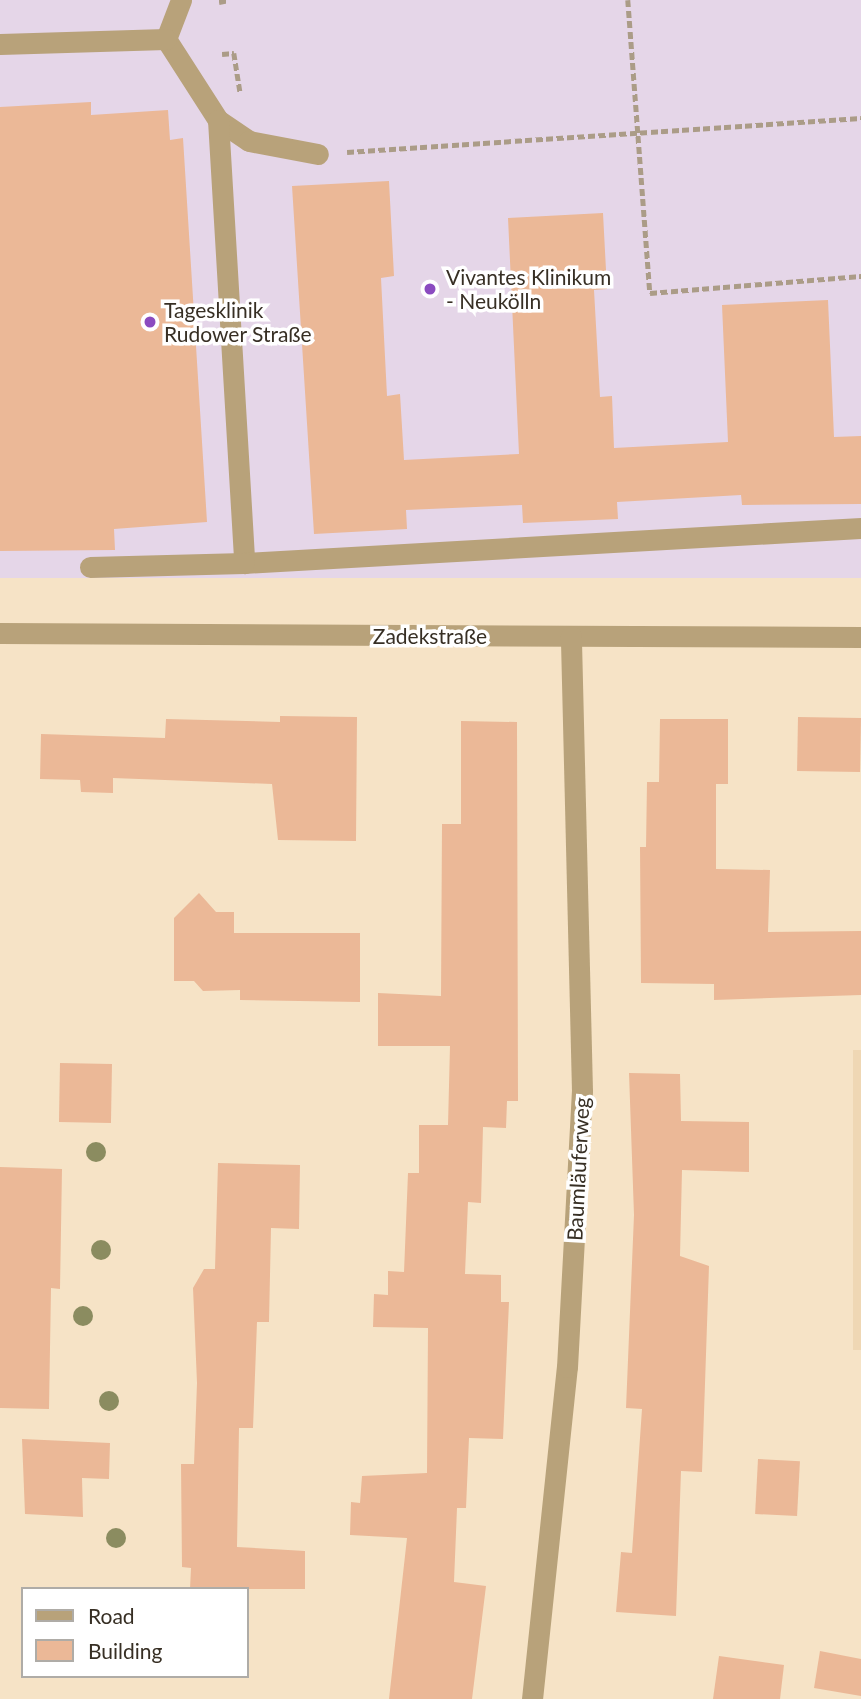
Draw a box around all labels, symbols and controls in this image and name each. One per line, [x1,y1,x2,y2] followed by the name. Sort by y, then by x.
[446,264,611,314] place label: Vivantes Klinikum - Neukölln
[420,279,440,299] marker: Vivantes Klinikum - Neukölln
[164,297,312,347] place label: Tagesklinik Rudower Straße
[142,314,158,330] marker: Tagesklinik Rudower Straße
[373,623,487,649] street label: Zadekstraße
[562,1096,594,1242] street label: Baumläuferweg
[21,1587,248,1678] legend
[88,1603,135,1628] text: Road
[88,1638,163,1663] text: Building

